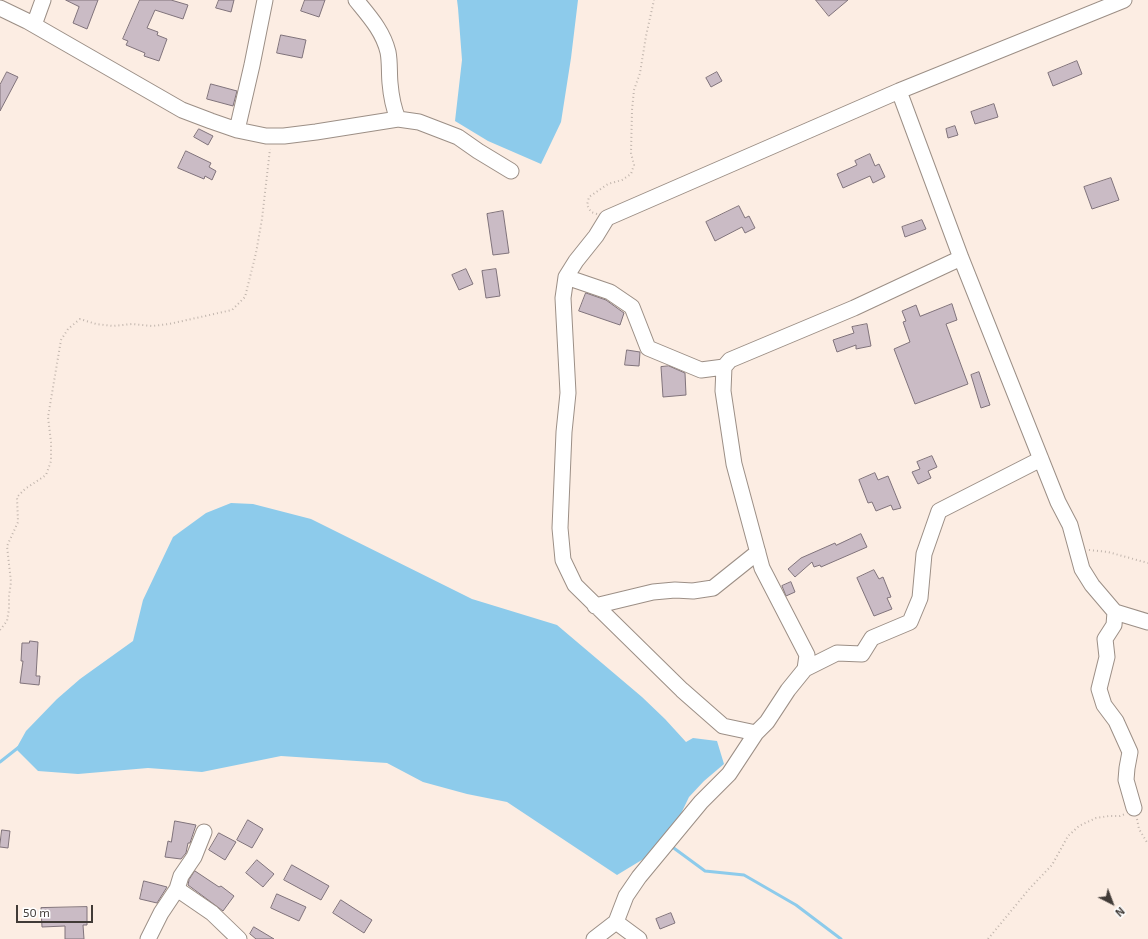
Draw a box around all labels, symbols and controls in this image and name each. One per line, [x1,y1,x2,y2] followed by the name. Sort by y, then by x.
[1092,883,1132,923] north arrow
[18,897,95,923] scale bar
[23,905,50,919] text: 50 m
[1113,905,1128,920] text: N

